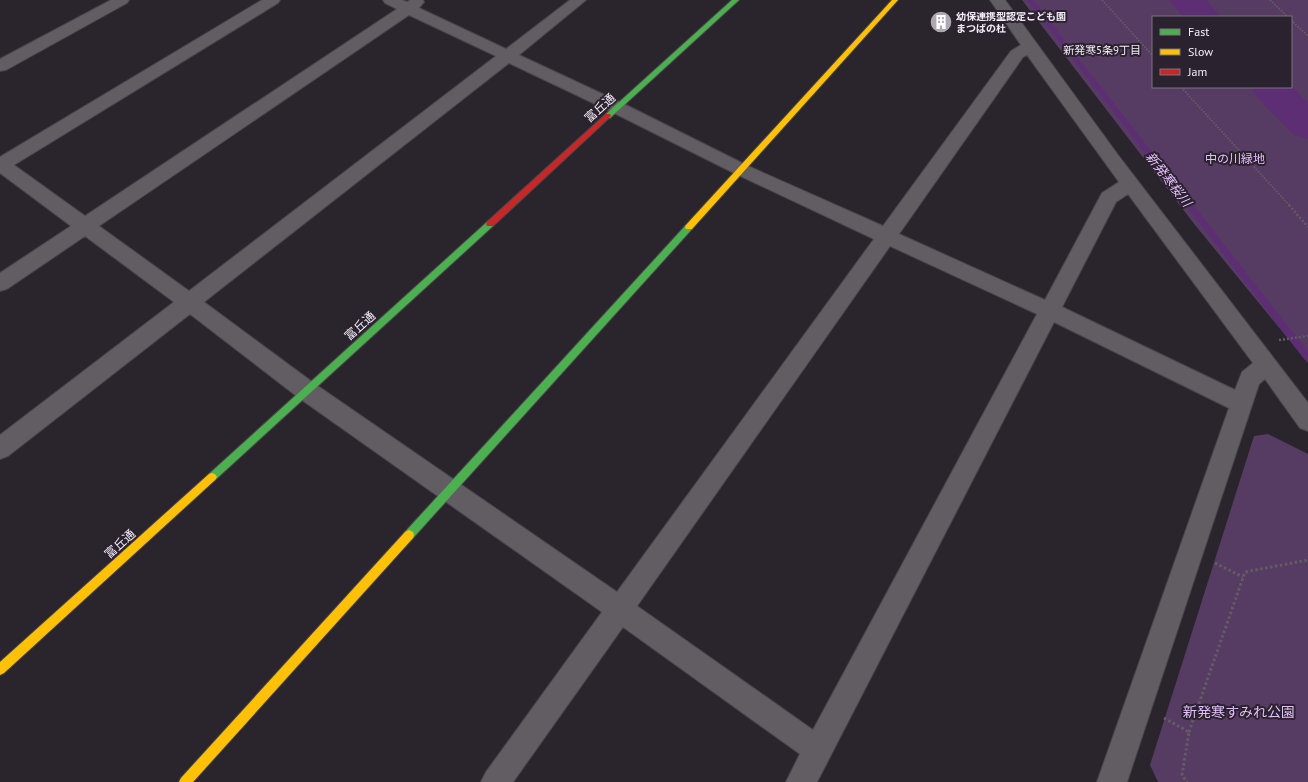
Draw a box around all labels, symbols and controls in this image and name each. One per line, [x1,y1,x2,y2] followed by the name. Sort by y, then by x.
[928,9,954,35] building icon: 幼保連携型認定こども園 まつばの杜
[956,10,1066,35] place label: 幼保連携型認定こども園 まつばの杜
[1152,16,1292,88] legend
[1188,24,1209,39] text: Fast
[1063,43,1141,57] district label: 新発寒5条9丁目
[1188,44,1213,59] text: Slow
[1187,64,1207,79] text: Jam
[581,90,618,125] street label: 富丘通
[1142,148,1197,212] water label: 新発寒桜川
[1205,151,1265,166] park label: 中の川緑地
[341,308,378,343] street label: 富丘通
[101,526,138,561] street label: 富丘通
[1183,703,1295,721] park label: 新発寒すみれ公園

